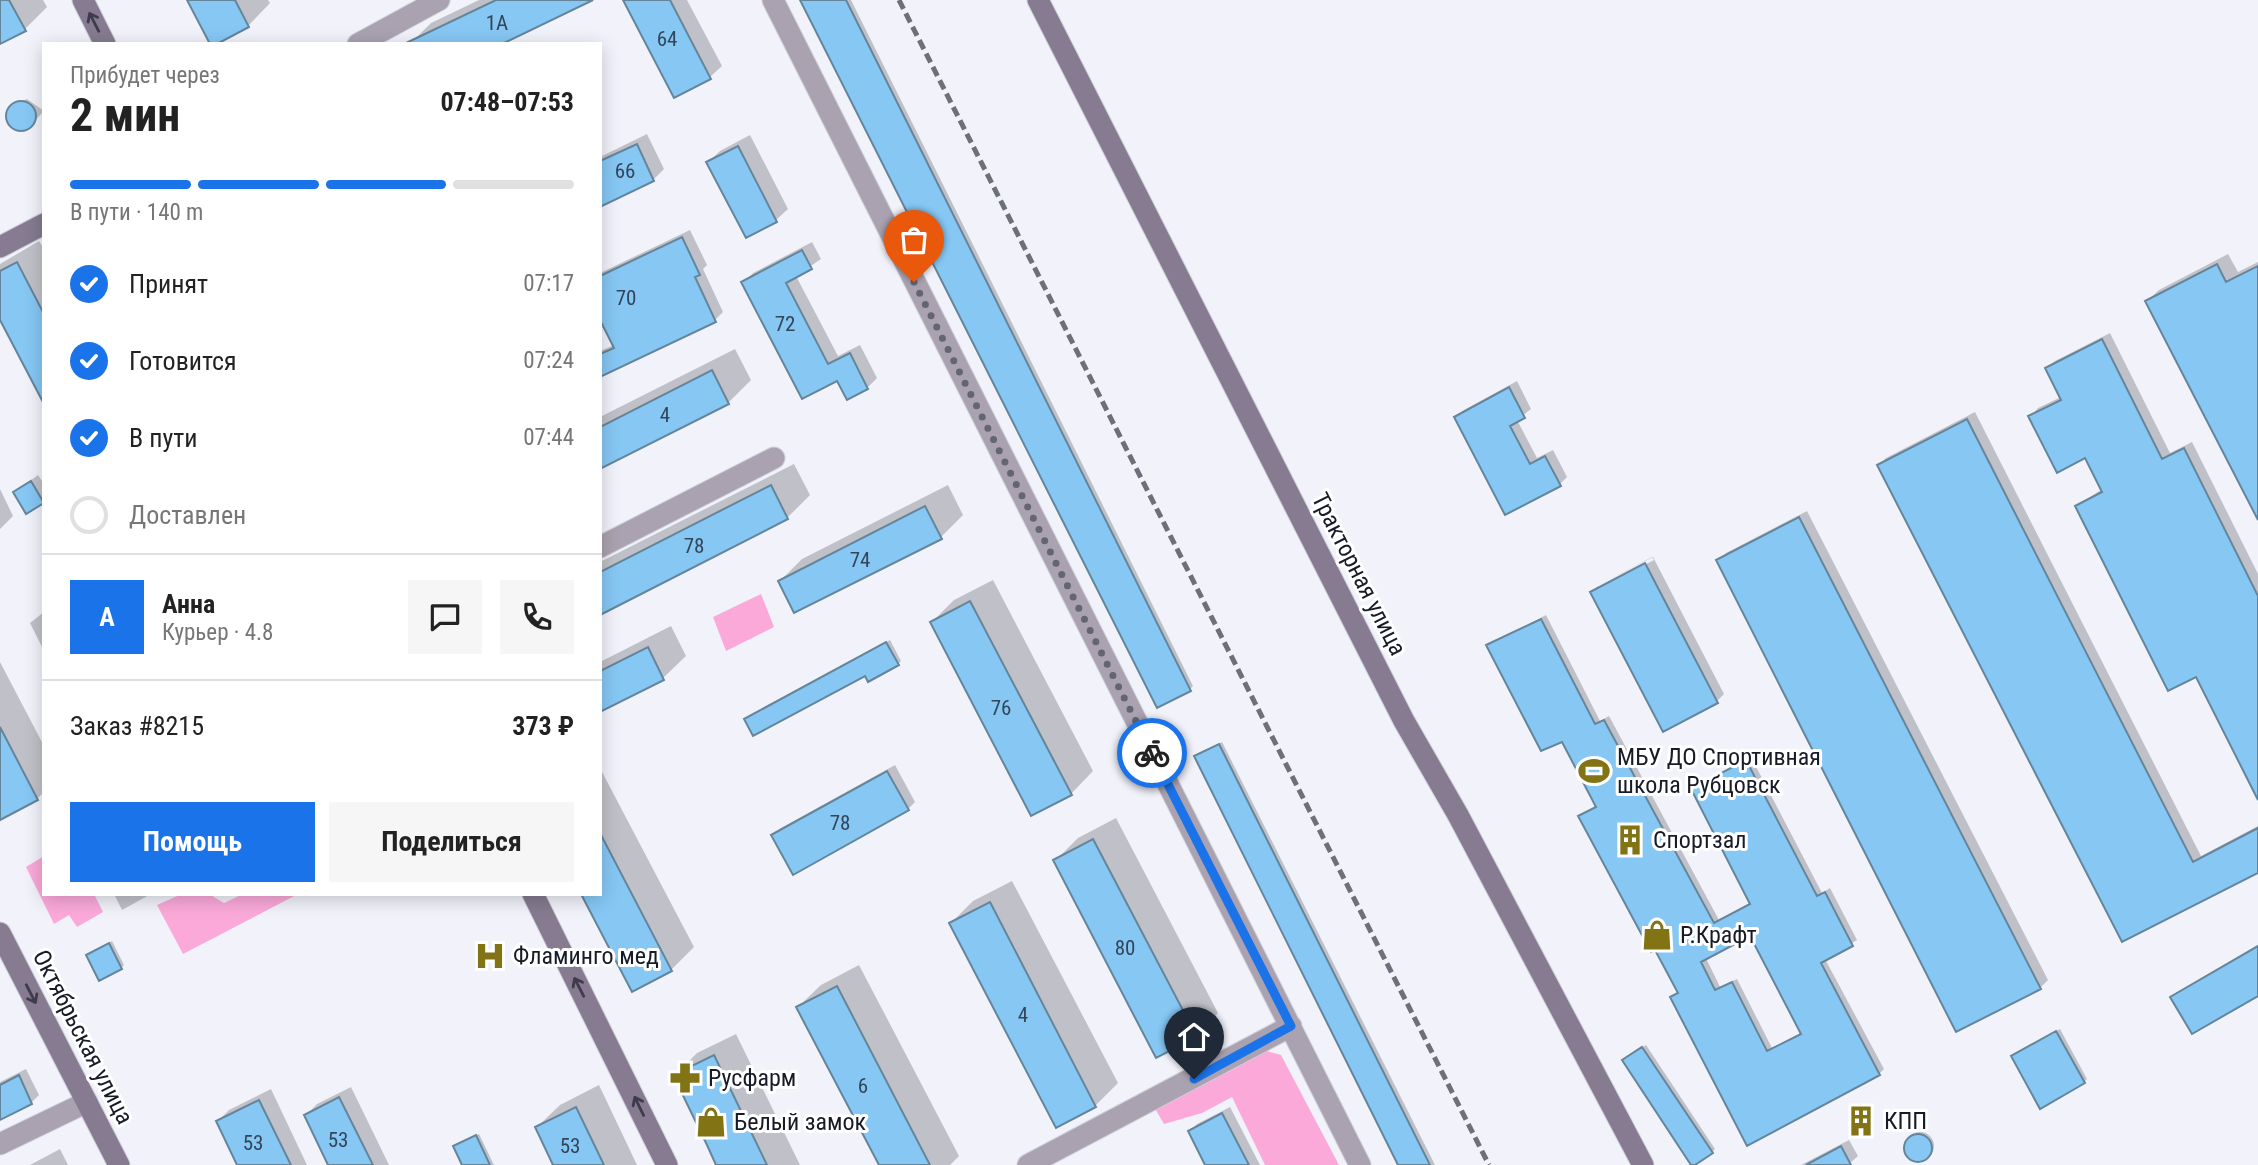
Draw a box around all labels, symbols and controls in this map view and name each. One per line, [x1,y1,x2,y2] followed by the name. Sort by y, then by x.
[486,11,508,35] house number: 1А
[86,12,100,33] one-way arrow
[657,27,677,51] house number: 64
[70,62,220,89] text: Прибудет через
[440,87,574,117] text: 07:48–07:53
[70,88,180,142] text: 2 мин
[615,159,635,183] house number: 66
[70,199,203,226] text: В пути · 140 m
[884,210,944,282] pin
[895,221,933,259] icon: bag
[70,265,108,303] icon: check
[129,269,208,299] text: Принят
[523,270,574,297] text: 07:17
[616,286,636,310] house number: 70
[775,312,795,336] house number: 72
[70,342,108,380] icon: check
[129,346,237,376] text: Готовится
[523,347,574,374] text: 07:24
[660,403,670,427] house number: 4
[70,419,108,457] icon: check
[129,423,198,453] text: В пути
[523,424,574,451] text: 07:44
[1306,488,1412,660] street label: Тракторная улица
[129,500,246,530] text: Доставлен
[684,534,704,558] house number: 78
[850,548,870,572] house number: 74
[408,580,482,654] button: chat
[500,580,574,654] button: phone
[162,589,215,619] text: Анна
[99,602,115,632] text: А
[162,619,273,646] text: Курьер · 4.8
[991,696,1011,720] house number: 76
[70,711,204,741] text: Заказ #8215
[512,711,574,741] text: 373 ₽
[1117,718,1187,788] courier
[1133,734,1171,772] icon: bike
[1617,743,1821,799] place label: МБУ ДО Спортивная школа Рубцовск
[1577,754,1611,788] sports icon: МБУ ДО Спортивная школа Рубцовск
[70,802,315,882] button: Помощь
[329,802,574,882] button: Поделиться
[830,811,850,835] house number: 78
[1613,823,1647,857] building icon: Спортзал
[1653,826,1746,854] place label: Спортзал
[1640,918,1674,952] shop icon: Р.Крафт
[1680,921,1757,949] place label: Р.Крафт
[1115,936,1135,960] house number: 80
[473,939,507,973] hospital icon: Фламинго мед
[513,942,659,970] place label: Фламинго мед
[27,945,139,1129] street label: Октябрьская улица
[572,977,586,998] one-way arrow
[25,983,39,1004] one-way arrow
[1018,1003,1028,1027] house number: 4
[1164,1007,1224,1079] pin
[1175,1018,1213,1056] icon: home
[668,1061,702,1095] pharmacy icon: Русфарм
[708,1064,796,1092] place label: Русфарм
[858,1074,868,1098] house number: 6
[631,1096,645,1117] one-way arrow
[1844,1104,1878,1138] building icon: КПП
[694,1105,728,1139] shop icon: Белый замок
[1884,1107,1927,1135] place label: КПП
[734,1108,867,1136] place label: Белый замок
[328,1128,348,1152] house number: 53
[243,1131,263,1155] house number: 53
[560,1134,580,1158] house number: 53

